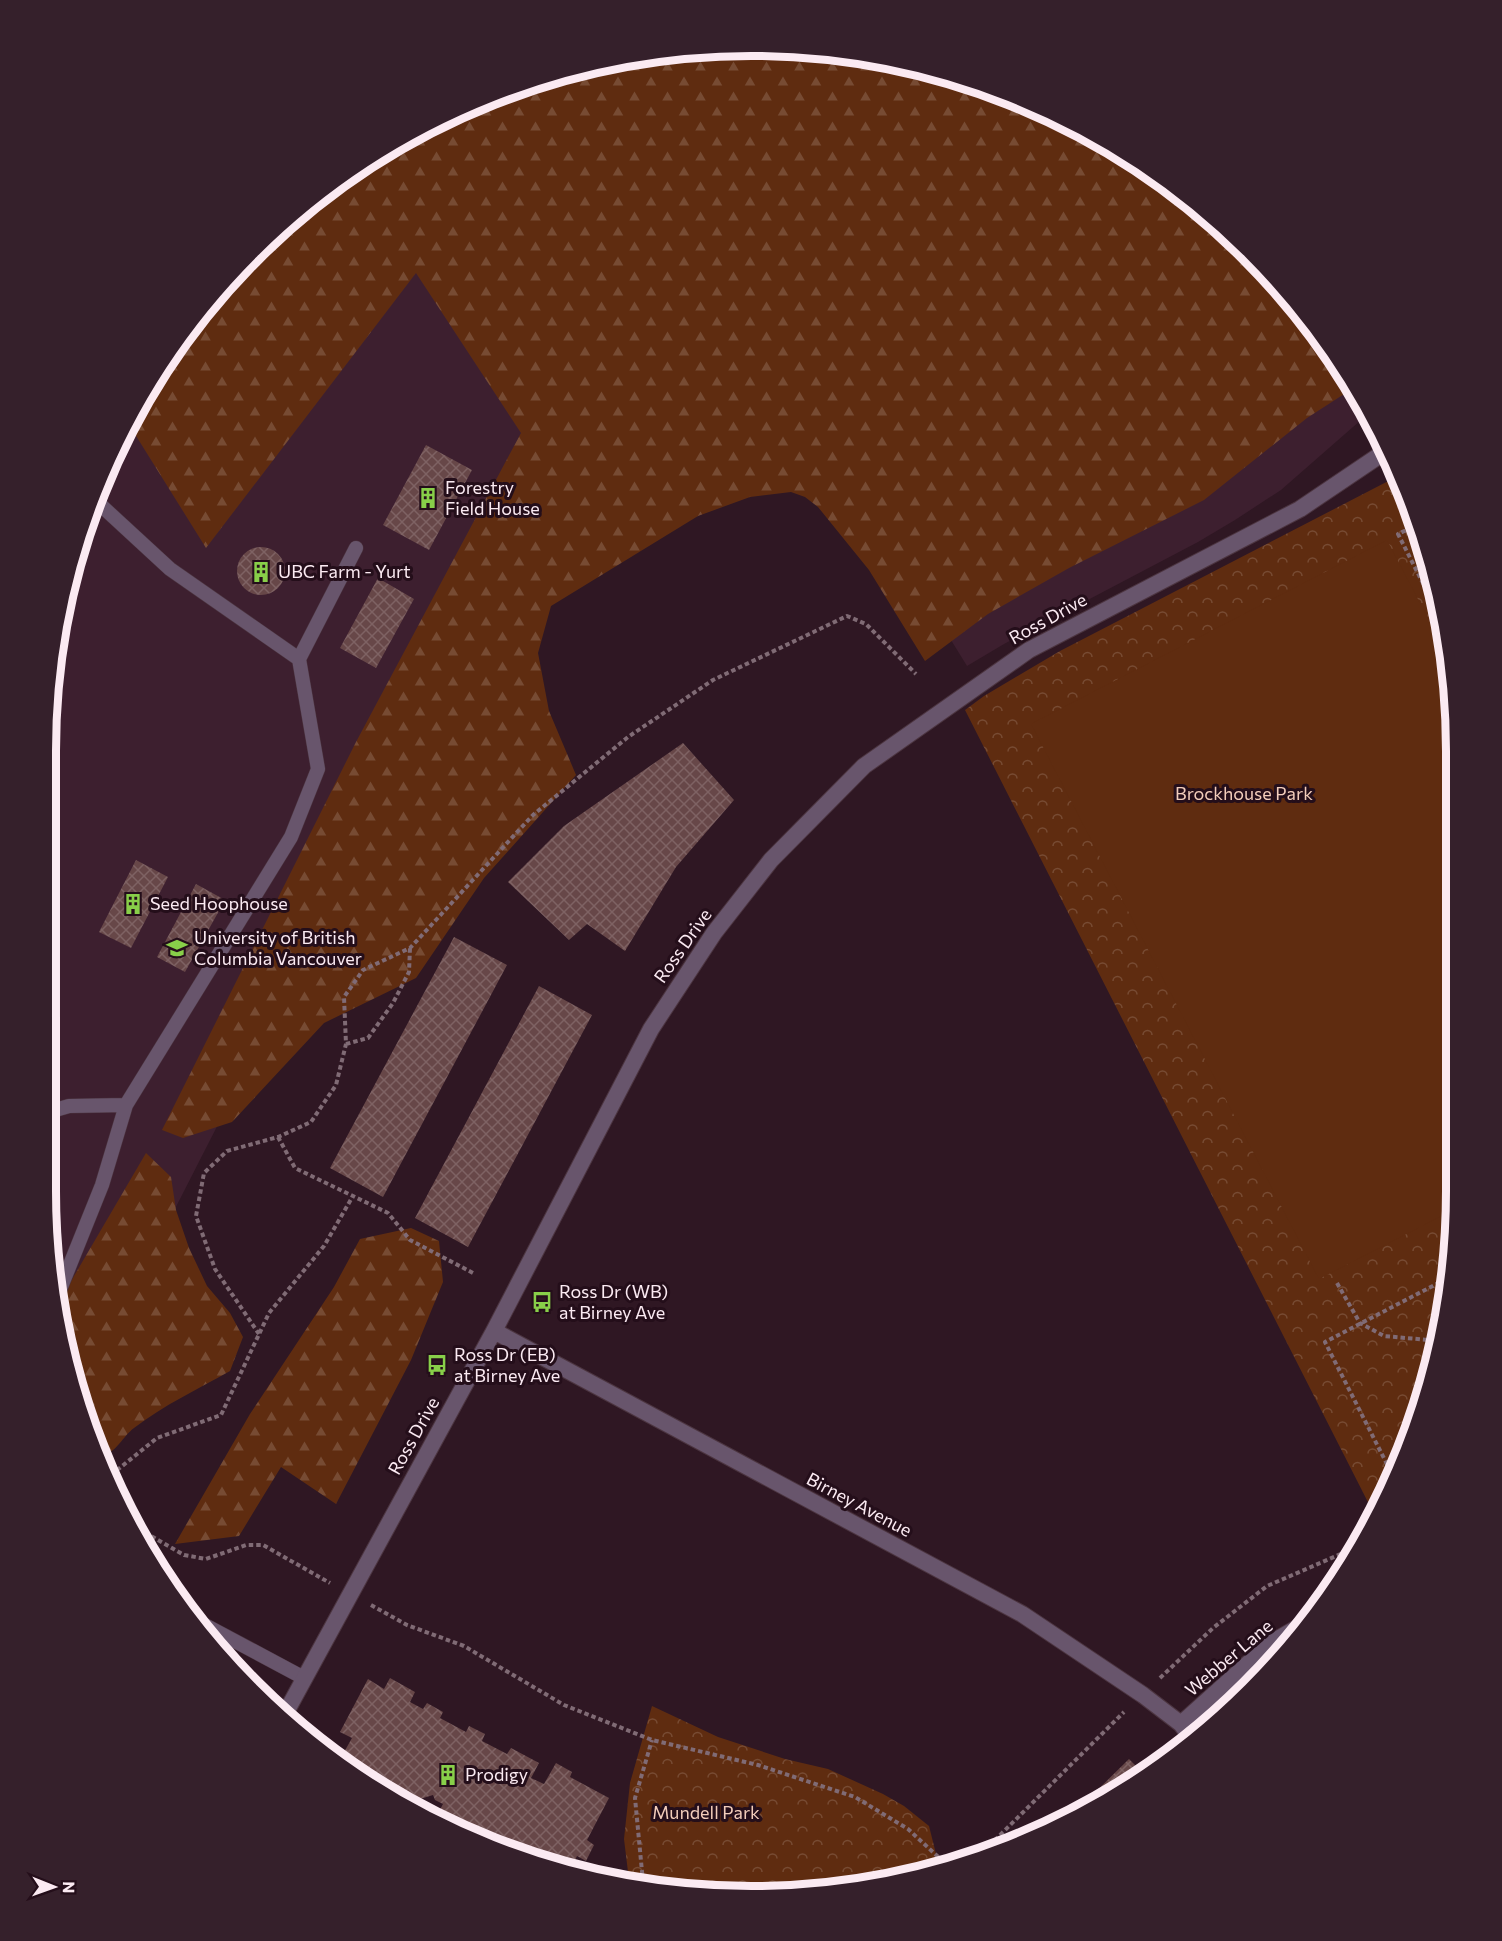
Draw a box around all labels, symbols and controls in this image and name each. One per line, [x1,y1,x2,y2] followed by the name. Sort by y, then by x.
[445,476,540,519] place label: Forestry Field House
[416,486,440,510] building icon: Forestry Field House
[249,560,273,584] building icon: UBC Farm - Yurt
[278,560,411,582] place label: UBC Farm - Yurt
[1005,588,1090,648] street label: Ross Drive
[1175,782,1313,804] park label: Brockhouse Park
[121,892,145,916] building icon: Seed Hoophouse
[150,892,288,914] place label: Seed Hoophouse
[649,904,716,987] street label: Ross Drive
[194,926,362,969] place label: University of British Columbia Vancouver
[165,936,189,960] school or university icon: University of British Columbia Vancouver
[559,1280,668,1323] place label: Ross Dr (WB) at Birney Ave
[530,1290,554,1314] bus stop icon: Ross Dr (WB) at Birney Ave
[454,1343,560,1386] place label: Ross Dr (EB) at Birney Ave
[425,1353,449,1377] bus stop icon: Ross Dr (EB) at Birney Ave
[383,1393,443,1478] street label: Ross Drive
[803,1467,916,1541] street label: Birney Avenue
[1180,1614,1277,1700] street label: Webber Lane
[436,1763,460,1787] building icon: Prodigy
[465,1763,528,1785] place label: Prodigy
[652,1801,760,1823] park label: Mundell Park
[24,1857,84,1917] north arrow
[60,1881,79,1893] text: N

